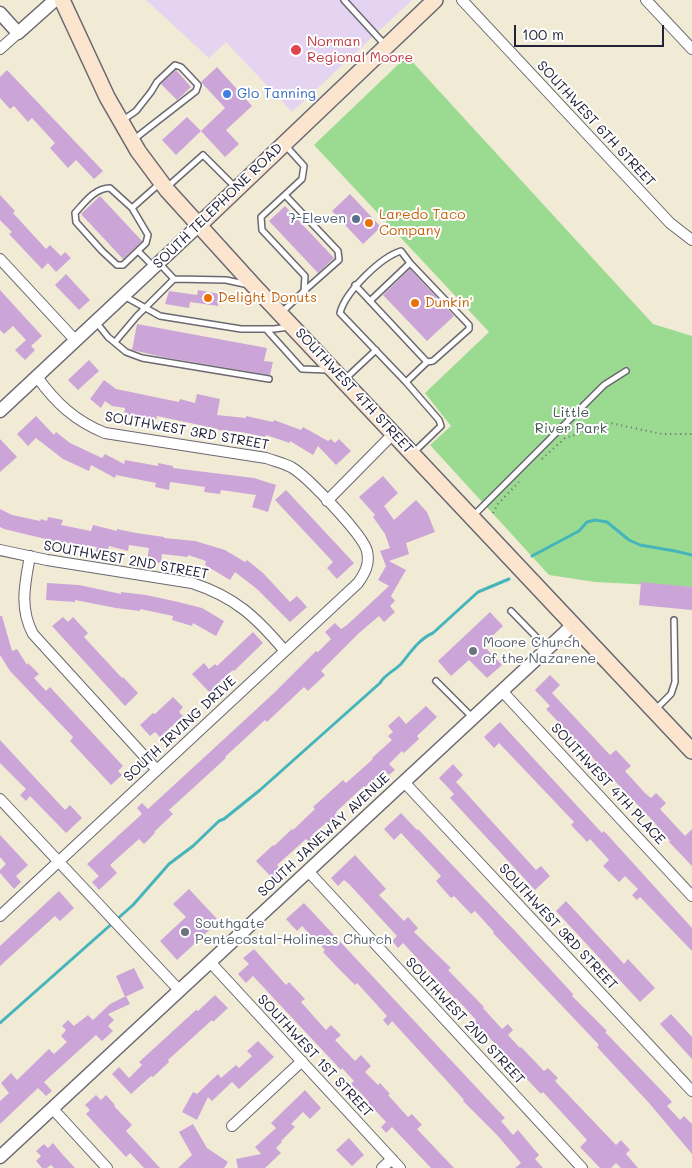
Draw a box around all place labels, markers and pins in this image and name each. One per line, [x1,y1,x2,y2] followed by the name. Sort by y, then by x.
[307,34,413,66] place label: Norman Regional Moore
[289,43,303,57] marker: Norman Regional Moore
[237,86,316,102] place label: Glo Tanning
[221,88,233,100] marker: Glo Tanning
[379,207,465,240] place label: Laredo Taco Company
[288,211,346,227] place label: 7-Eleven
[350,213,362,225] marker: 7-Eleven
[363,217,375,229] marker: Laredo Taco Company
[218,290,317,306] place label: Delight Donuts
[202,292,214,304] marker: Delight Donuts
[425,295,473,311] place label: Dunkin'
[409,297,421,309] marker: Dunkin'
[483,635,596,668] place label: Moore Church of the Nazarene
[467,645,479,657] marker: Moore Church of the Nazarene
[195,916,392,949] place label: Southgate Pentecostal-Holiness Church
[179,926,191,938] marker: Southgate Pentecostal-Holiness Church

